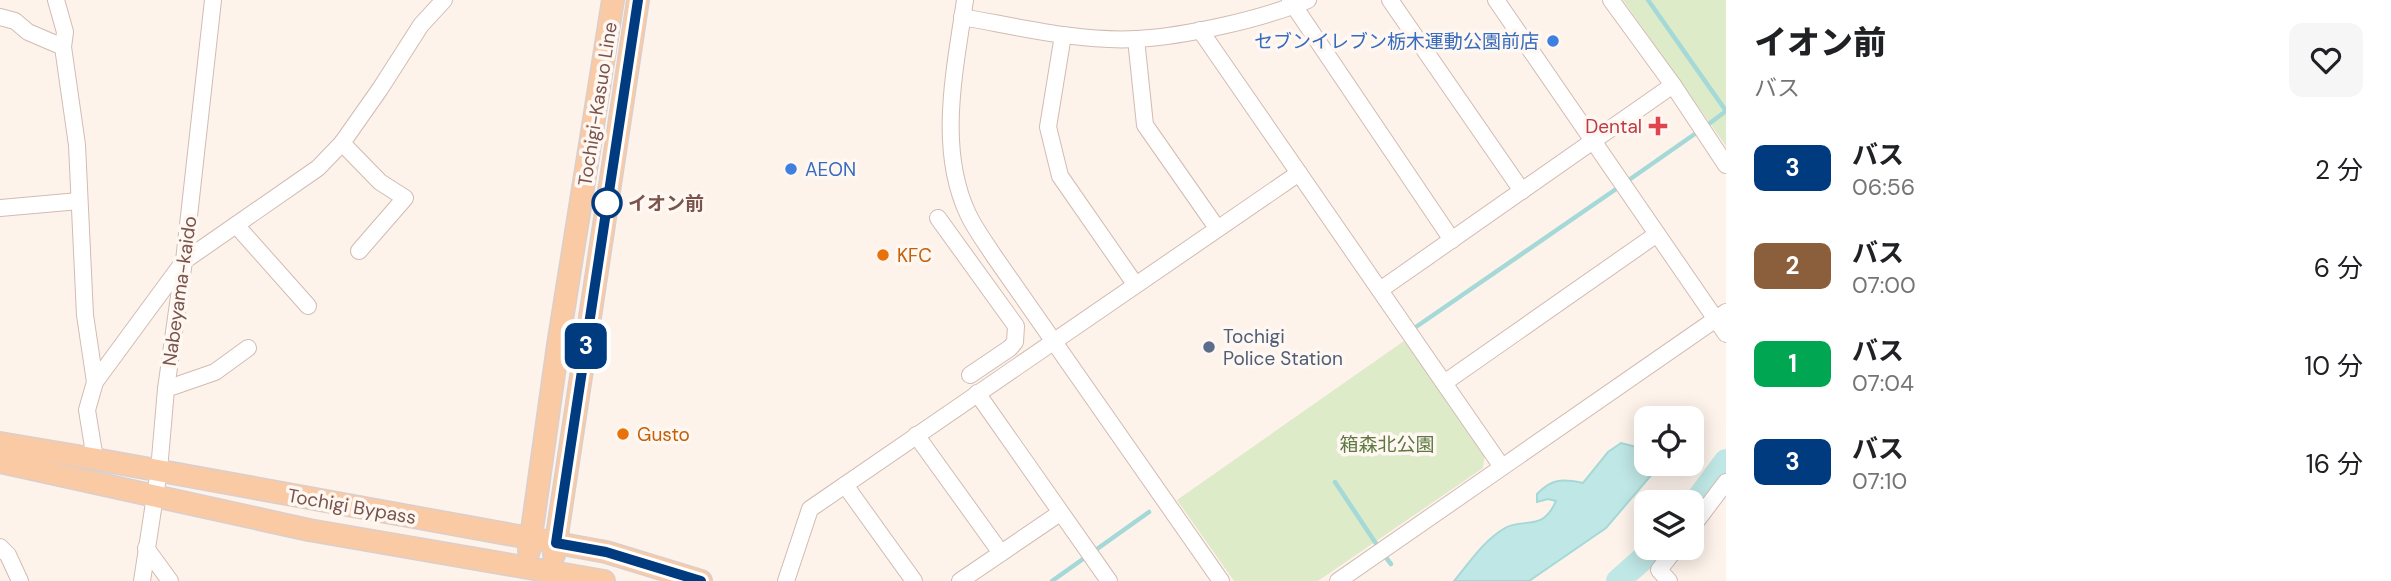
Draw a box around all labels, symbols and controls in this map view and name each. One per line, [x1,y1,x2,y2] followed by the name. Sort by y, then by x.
[572,20,623,188] street label: Tochigi-Kasuo Line
[1754,21,1886,64] text: イオン前
[2289,23,2363,97] button: heart
[1254,29,1539,54] place label: セブンイレブン栃木運動公園前店
[1545,33,1561,49] marker: セブンイレブン栃木運動公園前店
[1754,73,1800,103] text: バス
[1585,114,1642,139] place label: Dental
[1648,116,1668,136] marker: Dental
[1852,138,1904,172] text: バス
[1785,152,1800,183] text: 3
[2315,153,2363,187] text: 2 分
[805,157,856,182] place label: AEON
[783,161,799,177] marker: AEON
[1852,172,1915,202] text: 06:56
[592,188,622,218] marker: イオン前
[628,191,704,216] place label: イオン前
[157,214,202,368] street label: Nabeyama-kaido
[1852,236,1904,270] text: バス
[897,243,932,268] place label: KFC
[875,247,891,263] marker: KFC
[1786,250,1799,281] text: 2
[2314,251,2363,285] text: 6 分
[1852,270,1916,300] text: 07:00
[563,323,609,369] line badge: 3
[1223,324,1343,371] place label: Tochigi Police Station
[579,330,593,361] text: 3
[1852,334,1904,368] text: バス
[1201,339,1217,355] marker: Tochigi Police Station
[1788,348,1797,379] text: 1
[2304,349,2363,383] text: 10 分
[1852,368,1914,398] text: 07:04
[1634,406,1704,560] map controls
[1634,406,1704,476] button: locate
[637,422,690,447] place label: Gusto
[615,426,631,442] marker: Gusto
[1339,432,1435,457] park label: 箱森北公園
[1852,432,1904,466] text: バス
[1785,446,1800,477] text: 3
[2306,447,2363,481] text: 16 分
[1852,466,1907,496] text: 07:10
[286,483,418,530] street label: Tochigi Bypass
[1634,490,1704,560] button: layers

